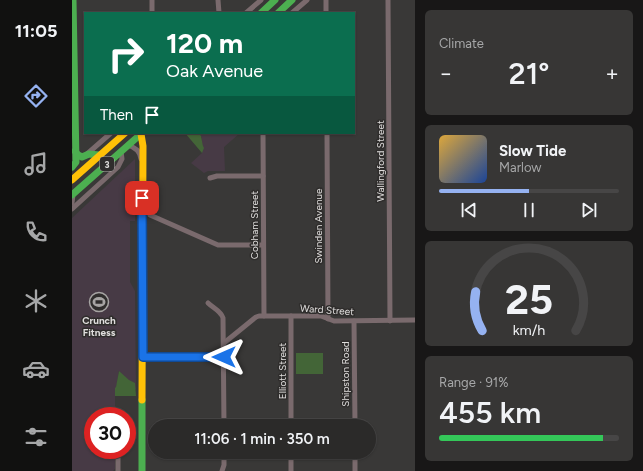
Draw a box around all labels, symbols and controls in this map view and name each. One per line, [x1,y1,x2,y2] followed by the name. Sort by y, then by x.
[15,20,57,42] text: 11:05
[166,26,243,60] text: 120 m
[100,28,152,80] icon: right
[439,36,484,51] text: Climate
[509,55,549,92] text: 21°
[166,60,263,82] text: Oak Avenue
[439,60,453,87] text: −
[605,60,619,87] text: +
[22,82,50,110] icon: directions
[141,104,163,126] icon: arrive
[100,106,133,124] text: Then
[374,120,387,202] street label: Wallingford Street
[499,142,566,160] text: Slow Tide
[22,150,50,178] icon: music
[100,157,114,171] road number: 3
[499,160,541,175] text: Marlow
[125,181,159,215] pin
[131,187,153,209] icon: arrive
[312,188,325,264] street label: Swinden Avenue
[248,191,261,259] street label: Cobham Street
[458,199,480,221] icon: previous
[518,199,540,221] icon: pause
[578,199,600,221] icon: next
[22,218,50,246] icon: phone
[505,274,553,324] text: 25
[22,287,50,315] icon: climate
[88,291,110,313] sports icon: Crunch Fitness
[300,302,355,318] street label: Ward Street
[82,314,116,339] place label: Crunch Fitness
[513,321,545,339] text: km/h
[203,336,245,378] position arrow
[339,341,352,407] street label: Shipston Road
[276,343,289,399] street label: Elliott Street
[22,355,50,383] icon: car
[439,375,508,390] text: Range · 91%
[439,394,541,431] text: 455 km
[84,407,136,459] speed limit sign: 30
[22,423,50,451] icon: filters
[194,430,330,448] text: 11:06 · 1 min · 350 m

